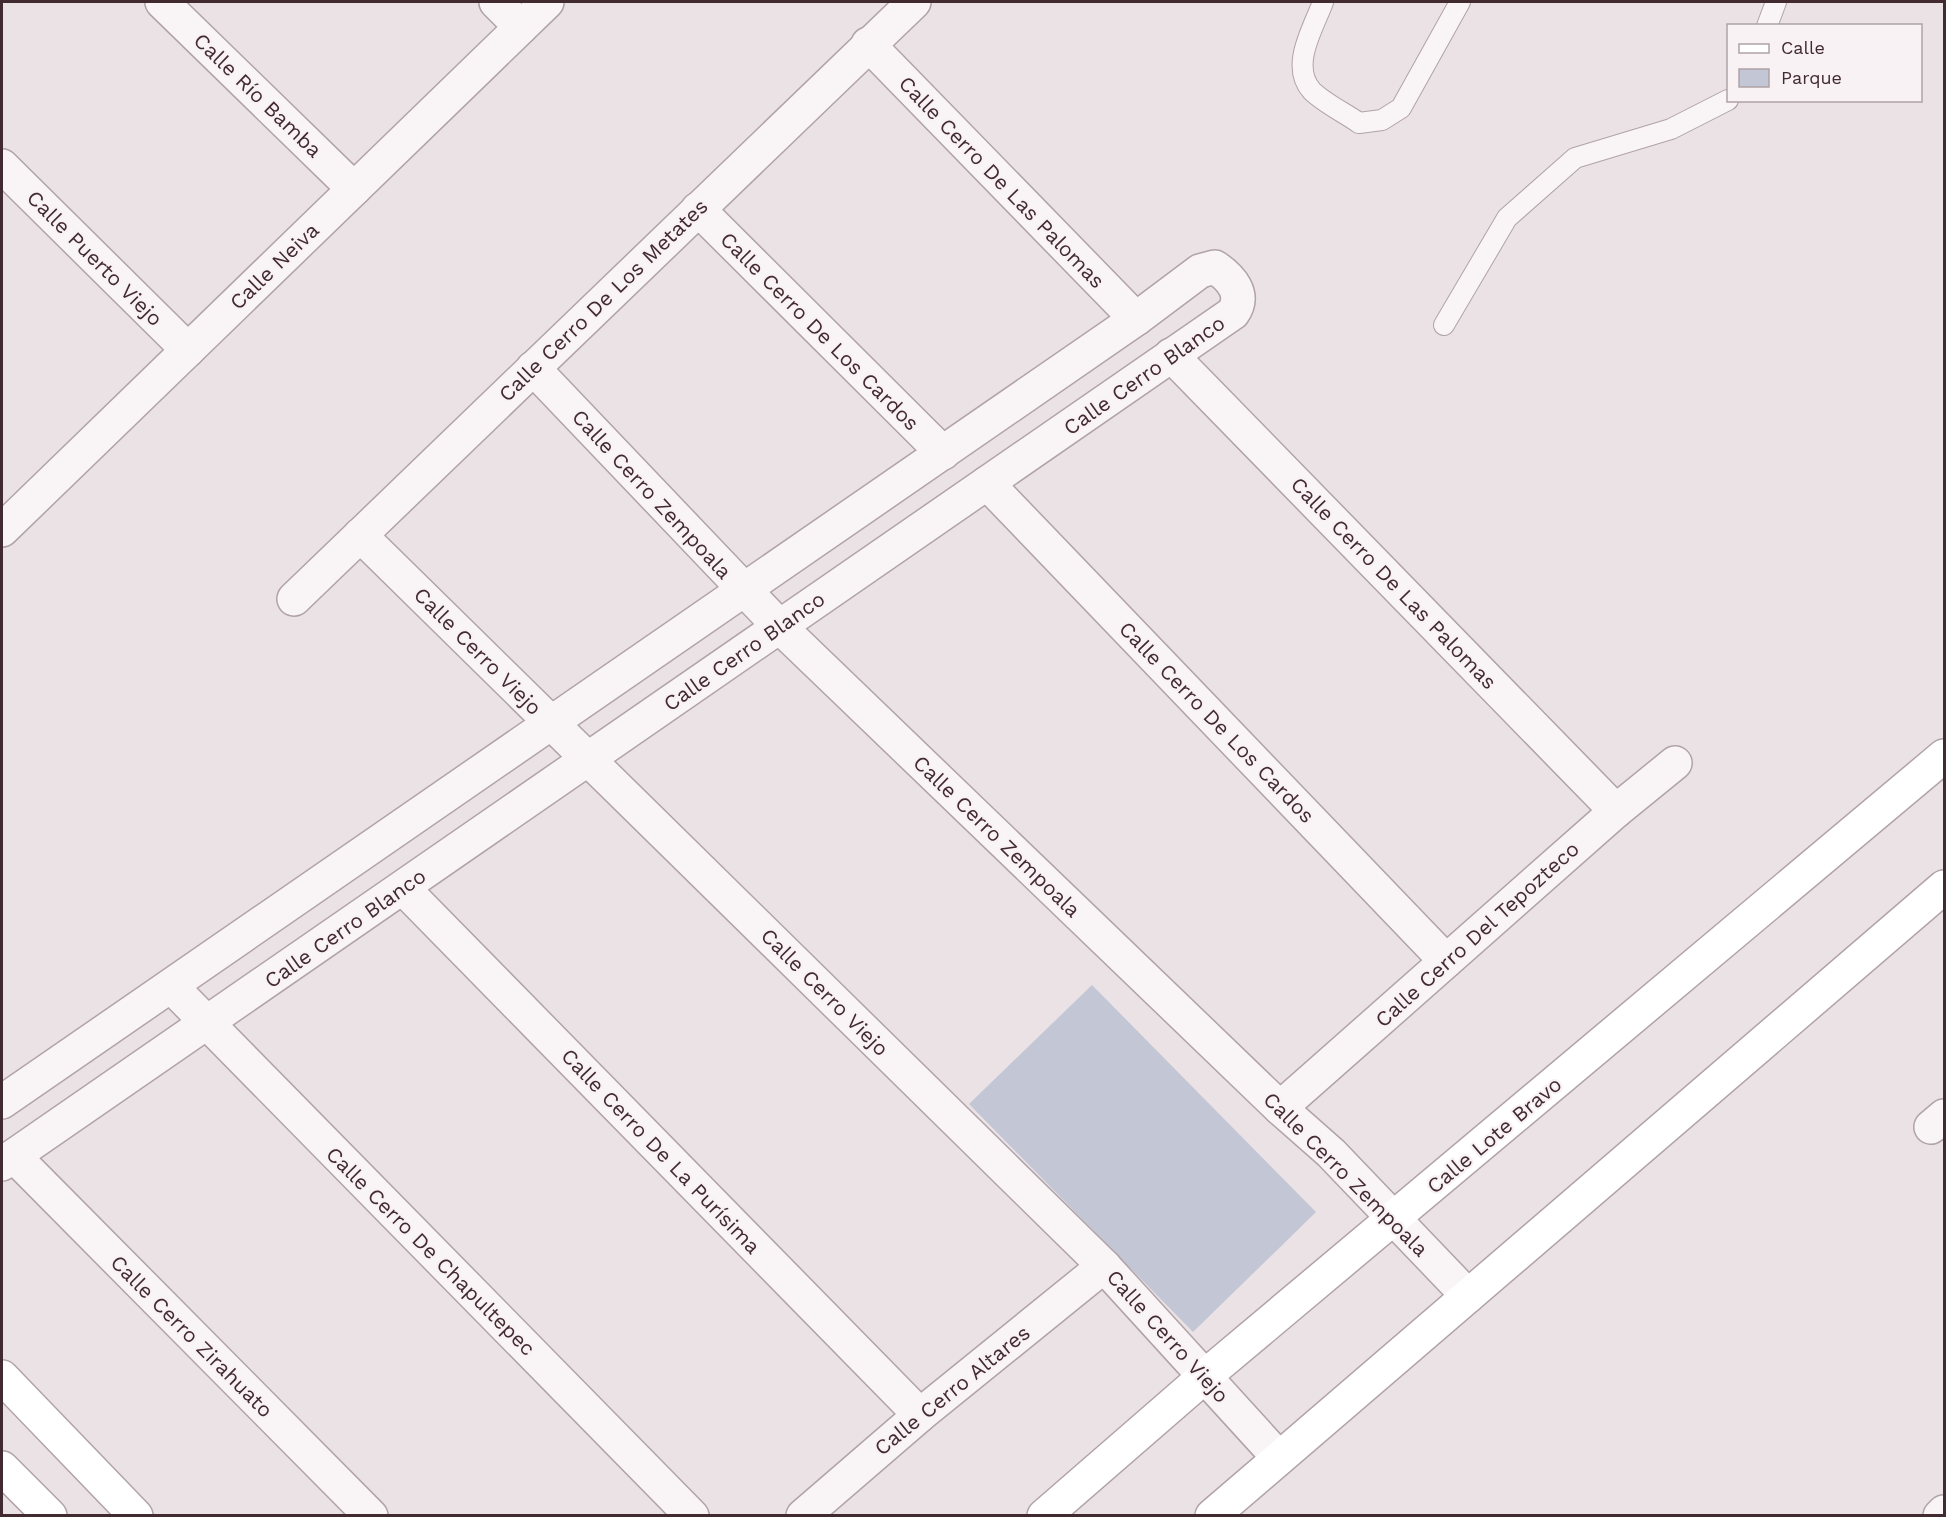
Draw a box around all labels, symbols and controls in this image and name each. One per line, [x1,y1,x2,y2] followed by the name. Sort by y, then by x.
[1727,24,1922,102] legend
[189,28,327,163] street label: Calle Río Bamba
[1781,37,1825,58] text: Calle
[1781,67,1842,88] text: Parque
[894,71,1110,293] street label: Calle Cerro De Las Palomas
[22,185,168,331] street label: Calle Puerto Viejo
[493,193,713,407] street label: Calle Cerro De Los Metates
[224,217,324,315] street label: Calle Neiva
[716,227,924,435] street label: Calle Cerro De Los Cardos
[1059,310,1229,440] street label: Calle Cerro Blanco
[567,404,737,584] street label: Calle Cerro Zempoala
[1286,472,1502,694] street label: Calle Cerro De Las Palomas
[409,582,547,720] street label: Calle Cerro Viejo
[659,586,829,716] street label: Calle Cerro Blanco
[1114,616,1320,828] street label: Calle Cerro De Los Cardos
[908,750,1086,922] street label: Calle Cerro Zempoala
[1370,836,1584,1032] street label: Calle Cerro Del Tepozteco
[260,863,430,993] street label: Calle Cerro Blanco
[756,923,894,1061] street label: Calle Cerro Viejo
[556,1043,766,1259] street label: Calle Cerro De La Purísima
[1422,1071,1566,1199] street label: Calle Lote Bravo
[1259,1087,1434,1262] street label: Calle Cerro Zempoala
[321,1141,541,1361] street label: Calle Cerro De Chapultepec
[106,1250,278,1422] street label: Calle Cerro Zirahuato
[1102,1264,1234,1408] street label: Calle Cerro Viejo
[869,1320,1035,1460] street label: Calle Cerro Altares

